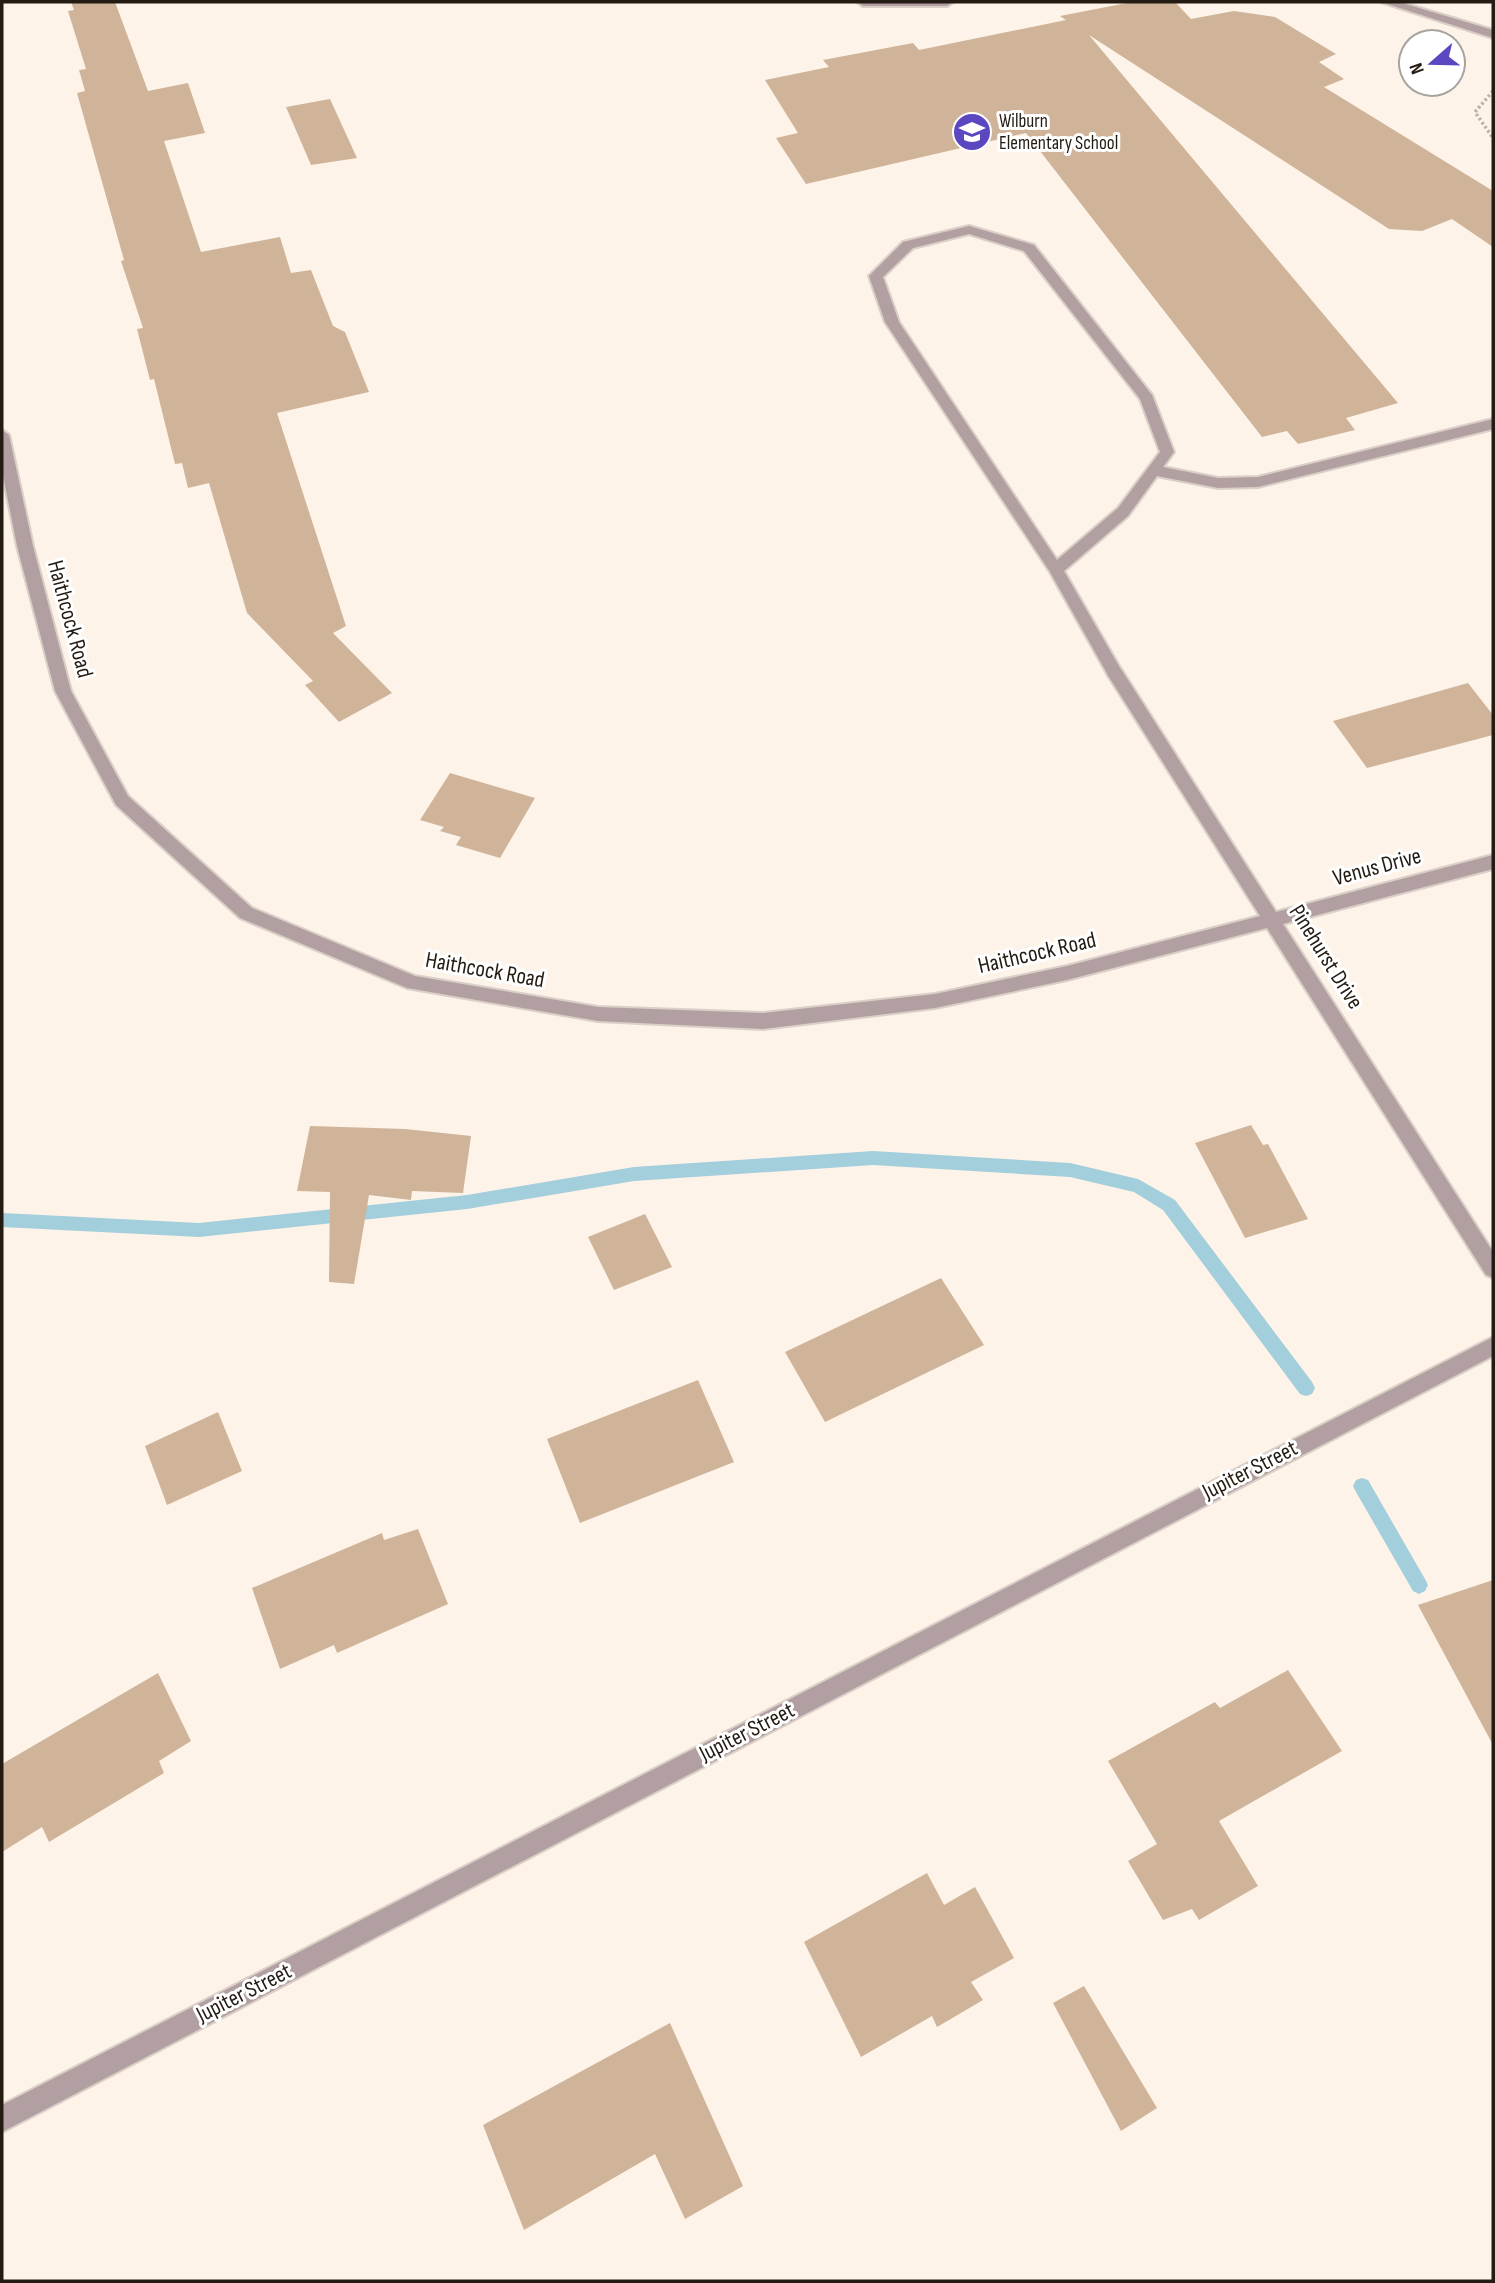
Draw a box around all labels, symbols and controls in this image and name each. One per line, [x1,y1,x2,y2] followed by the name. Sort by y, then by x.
[1397,28,1467,98] north arrow
[1405,60,1430,77] text: N
[999,110,1118,155] place label: Wilburn Elementary School
[951,111,993,153] school or university icon: Wilburn Elementary School
[41,557,99,681] street label: Haithcock Road
[1330,842,1424,892] street label: Venus Drive
[1283,900,1369,1014] street label: Pinehurst Drive
[975,926,1099,980] street label: Haithcock Road
[423,946,547,994] street label: Haithcock Road
[1197,1434,1302,1506] street label: Jupiter Street
[694,1696,799,1768] street label: Jupiter Street
[191,1957,296,2029] street label: Jupiter Street

